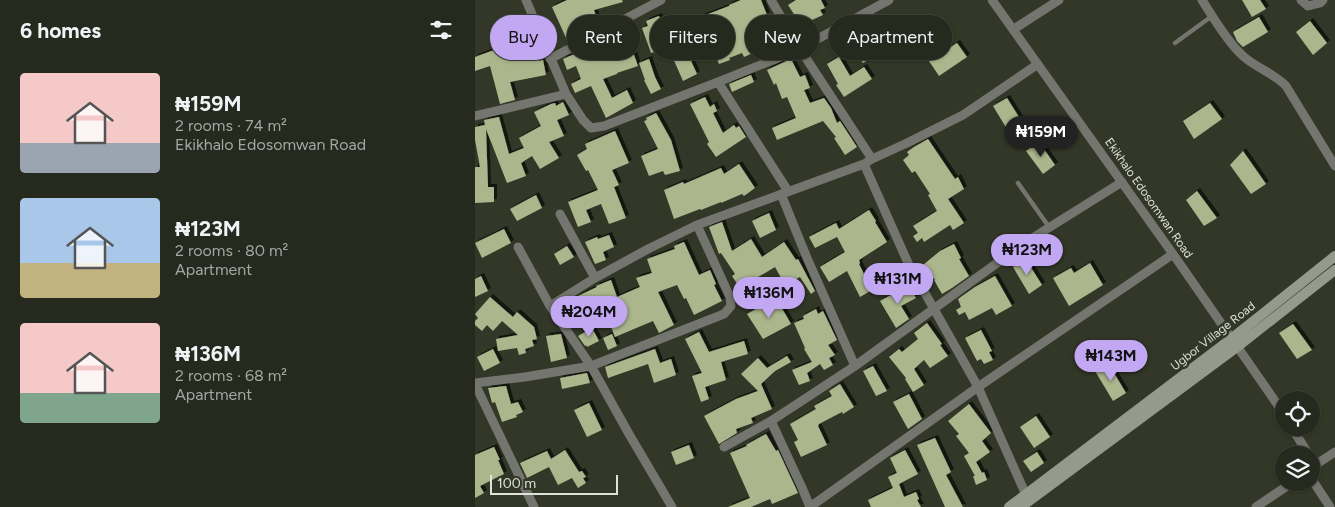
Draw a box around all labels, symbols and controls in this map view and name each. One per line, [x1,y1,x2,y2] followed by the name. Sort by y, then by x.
[490,15,557,60] chip: Buy
[567,15,640,60] chip: Rent
[650,15,735,60] chip: Filters
[745,15,819,60] chip: New
[829,15,952,60] chip: Apartment
[427,16,455,44] icon: filters
[20,18,101,43] text: 6 homes
[175,91,241,116] text: ₦159M
[60,93,120,153] icon: home
[175,116,287,135] text: 2 rooms · 74 m²
[1006,116,1076,158] pin: ₦159M
[1016,122,1066,141] text: ₦159M
[175,135,366,154] text: Ekikhalo Edosomwan Road
[1102,135,1196,261] street label: Ekikhalo Edosomwan Road
[175,216,241,241] text: ₦123M
[60,218,120,278] icon: home
[992,234,1062,276] pin: ₦123M
[1002,240,1052,259] text: ₦123M
[175,241,288,260] text: 2 rooms · 80 m²
[175,260,252,279] text: Apartment
[863,262,933,305] pin: ₦131M
[874,269,922,288] text: ₦131M
[734,276,804,319] pin: ₦136M
[744,283,794,302] text: ₦136M
[554,296,624,338] pin: ₦204M
[1168,299,1258,373] street label: Ugbor Village Road
[561,302,617,321] text: ₦204M
[1076,340,1146,382] pin: ₦143M
[175,341,241,366] text: ₦136M
[60,343,120,403] icon: home
[1085,346,1137,365] text: ₦143M
[175,366,287,385] text: 2 rooms · 68 m²
[175,385,252,404] text: Apartment
[1275,391,1320,491] map controls
[1275,391,1320,436] button: locate
[1275,446,1320,491] button: layers
[490,472,617,495] scale bar
[497,475,536,492] text: 100 m

